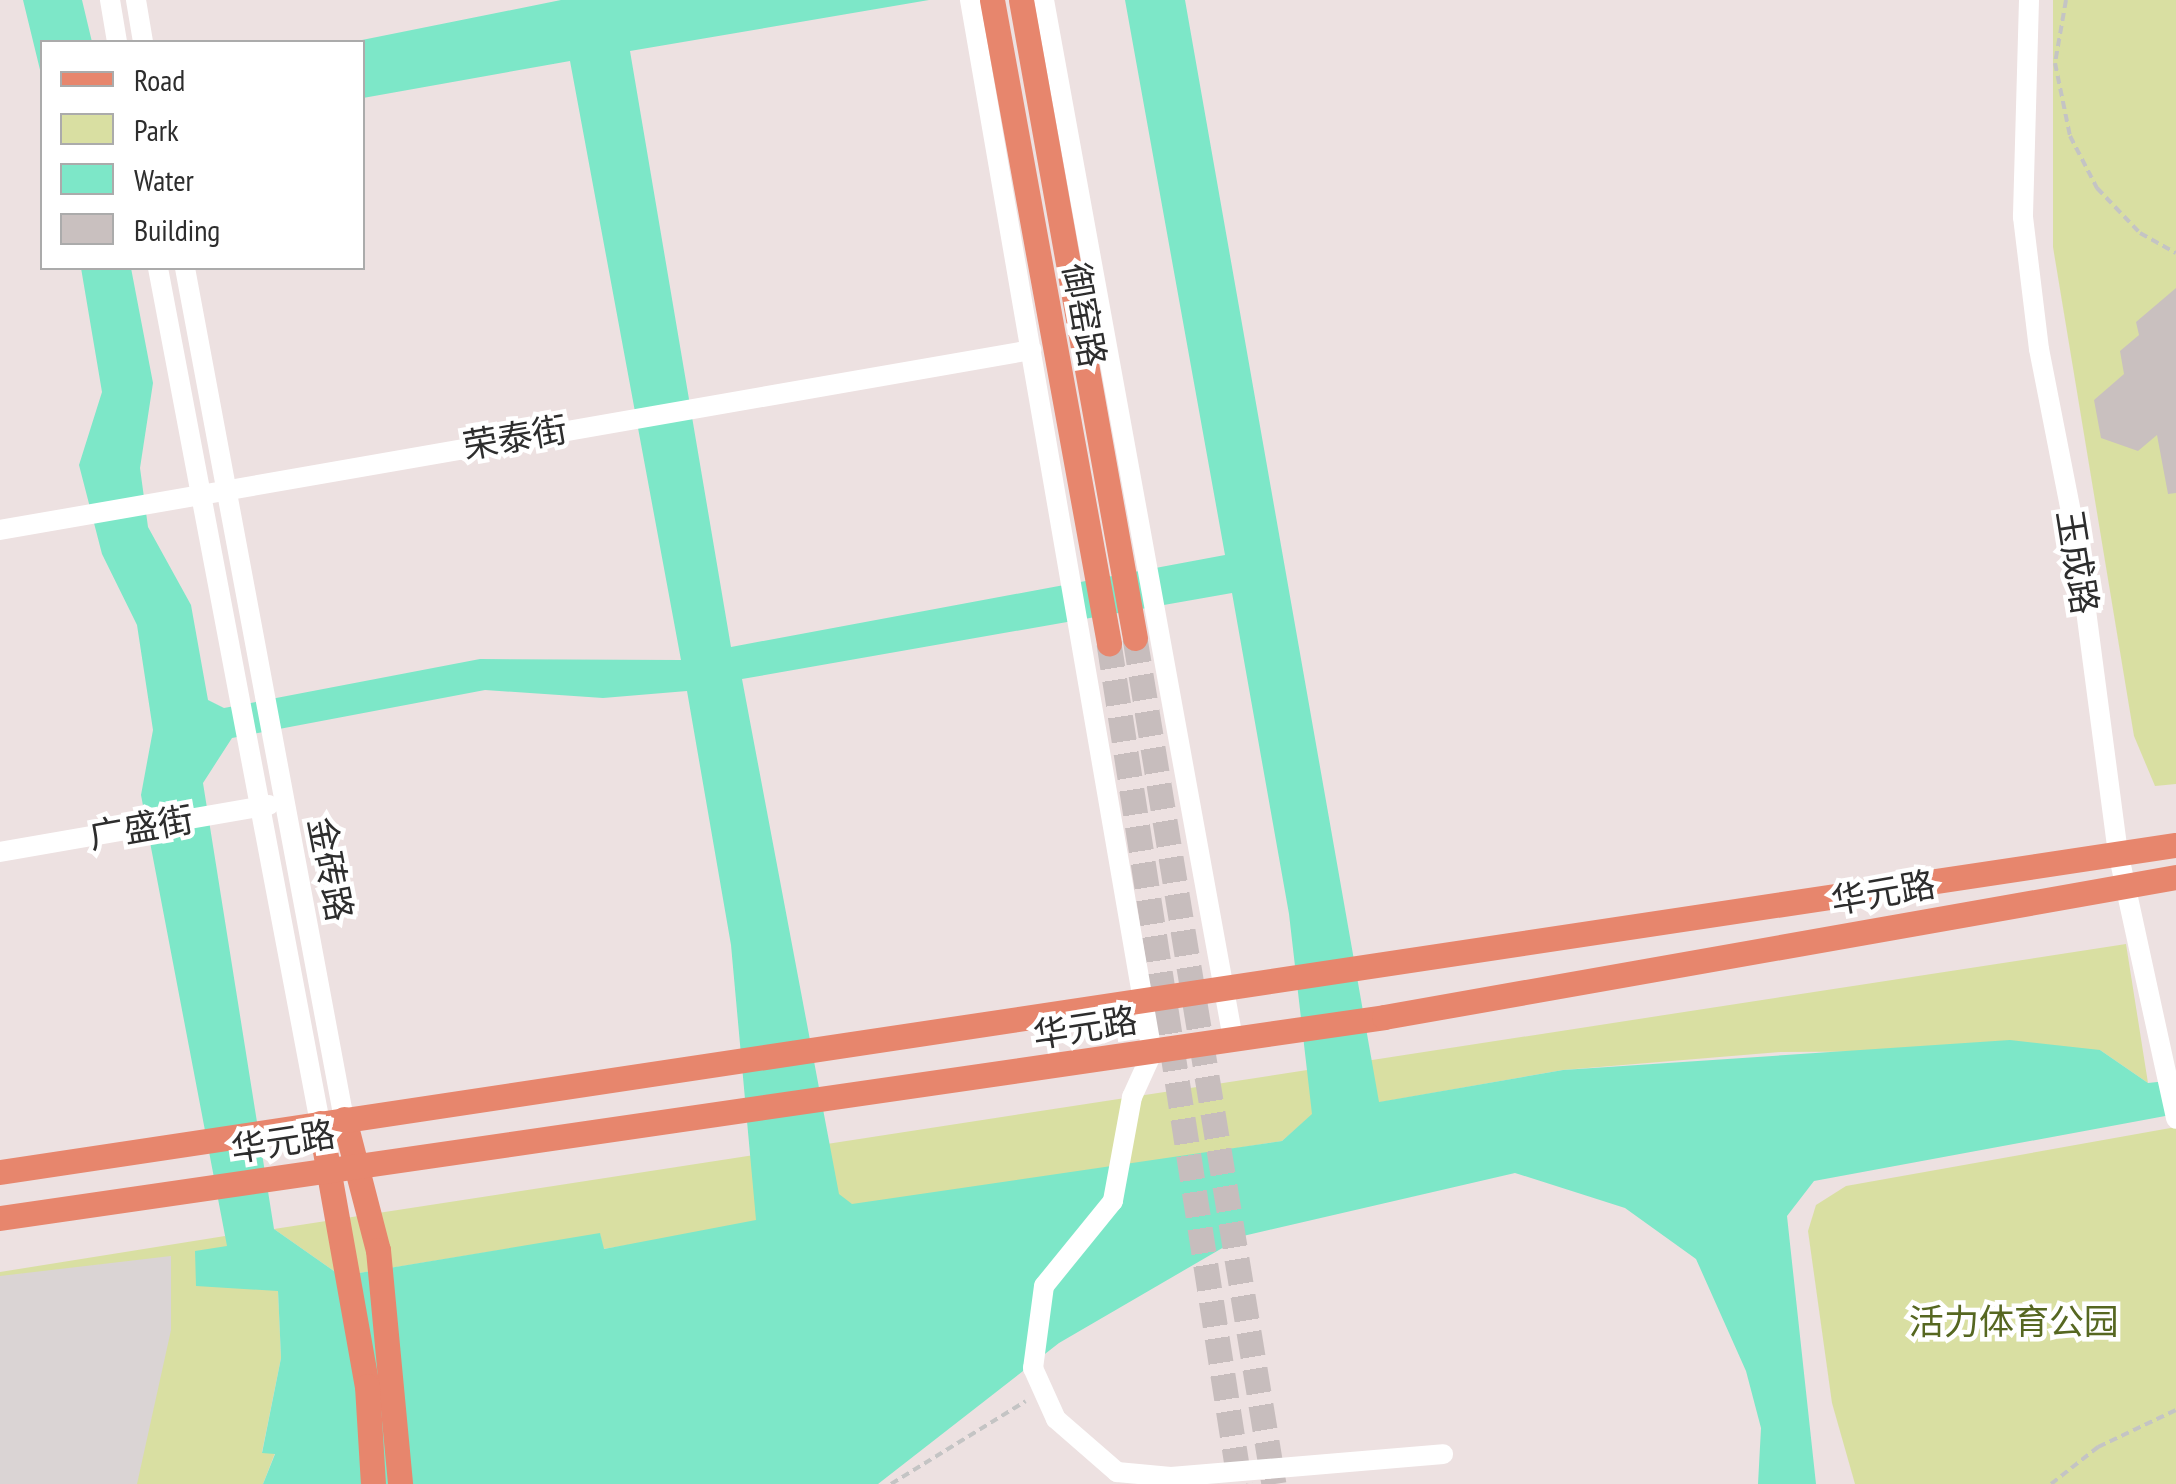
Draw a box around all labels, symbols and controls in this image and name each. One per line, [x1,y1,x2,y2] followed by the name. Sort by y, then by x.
[40,40,365,270] legend
[134,60,185,99] text: Road
[134,110,179,149] text: Park
[134,160,194,199] text: Water
[134,210,220,249] text: Building
[1055,260,1115,370] street label: 御窑路
[460,407,570,467] street label: 荣泰街
[2049,507,2107,617] street label: 玉成路
[86,797,196,857] street label: 广盛街
[300,813,362,925] street label: 金砖路
[1828,862,1938,922] street label: 华元路
[1030,998,1140,1056] street label: 华元路
[228,1112,338,1170] street label: 华元路
[1909,1300,2119,1342] park label: 活力体育公园

